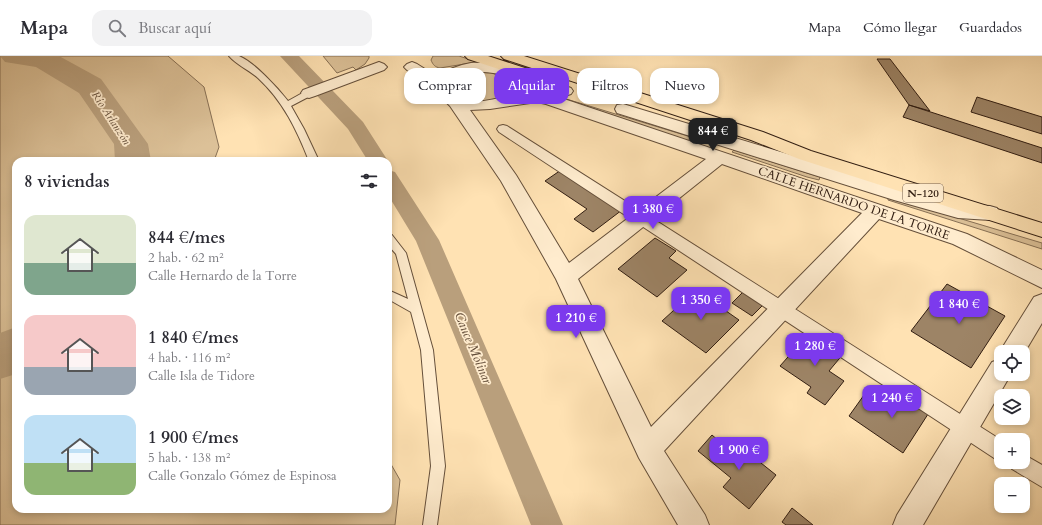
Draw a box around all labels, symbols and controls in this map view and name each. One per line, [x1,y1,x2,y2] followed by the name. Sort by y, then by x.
[92,10,372,46] search box
[20,15,68,41] text: Mapa
[106,17,128,39] icon: search
[138,18,211,38] text: Buscar aquí
[808,18,841,37] text: Mapa
[863,18,937,37] text: Cómo llegar
[959,18,1022,37] text: Guardados
[404,68,486,104] chip: Comprar
[494,68,569,104] chip: Alquilar
[577,68,642,104] chip: Filtros
[650,68,719,104] chip: Nuevo
[88,88,134,148] water label: Río Arlanzón
[685,118,741,152] pin: 844 €
[697,122,729,140] text: 844 €
[756,163,952,243] street label: CALLE HERNARDO DE LA TORRE
[24,170,110,193] text: 8 viviendas
[358,170,380,192] icon: filters
[903,184,943,202] road number: N-120
[616,196,690,230] pin: 1 380 €
[632,200,674,218] text: 1 380 €
[148,226,225,249] text: 844 €/mes
[56,231,104,279] icon: home
[148,249,224,267] text: 2 hab. · 62 m²
[148,267,297,285] text: Calle Hernardo de la Torre
[664,287,738,321] pin: 1 350 €
[680,291,722,309] text: 1 350 €
[922,291,996,325] pin: 1 840 €
[938,295,980,313] text: 1 840 €
[539,305,613,339] pin: 1 210 €
[450,309,496,387] water label: Cauce Molinar
[555,309,597,327] text: 1 210 €
[148,326,238,349] text: 1 840 €/mes
[56,331,104,379] icon: home
[778,333,852,367] pin: 1 280 €
[794,337,836,355] text: 1 280 €
[994,345,1030,513] map controls
[994,345,1030,381] button: locate
[148,349,230,367] text: 4 hab. · 116 m²
[148,367,255,385] text: Calle Isla de Tidore
[855,385,929,419] pin: 1 240 €
[871,389,913,407] text: 1 240 €
[994,389,1030,425] button: layers
[148,426,238,449] text: 1 900 €/mes
[56,431,104,479] icon: home
[994,433,1030,469] button: +
[702,437,776,471] pin: 1 900 €
[718,441,760,459] text: 1 900 €
[148,449,230,467] text: 5 hab. · 138 m²
[148,467,337,485] text: Calle Gonzalo Gómez de Espinosa
[994,477,1030,513] button: −

